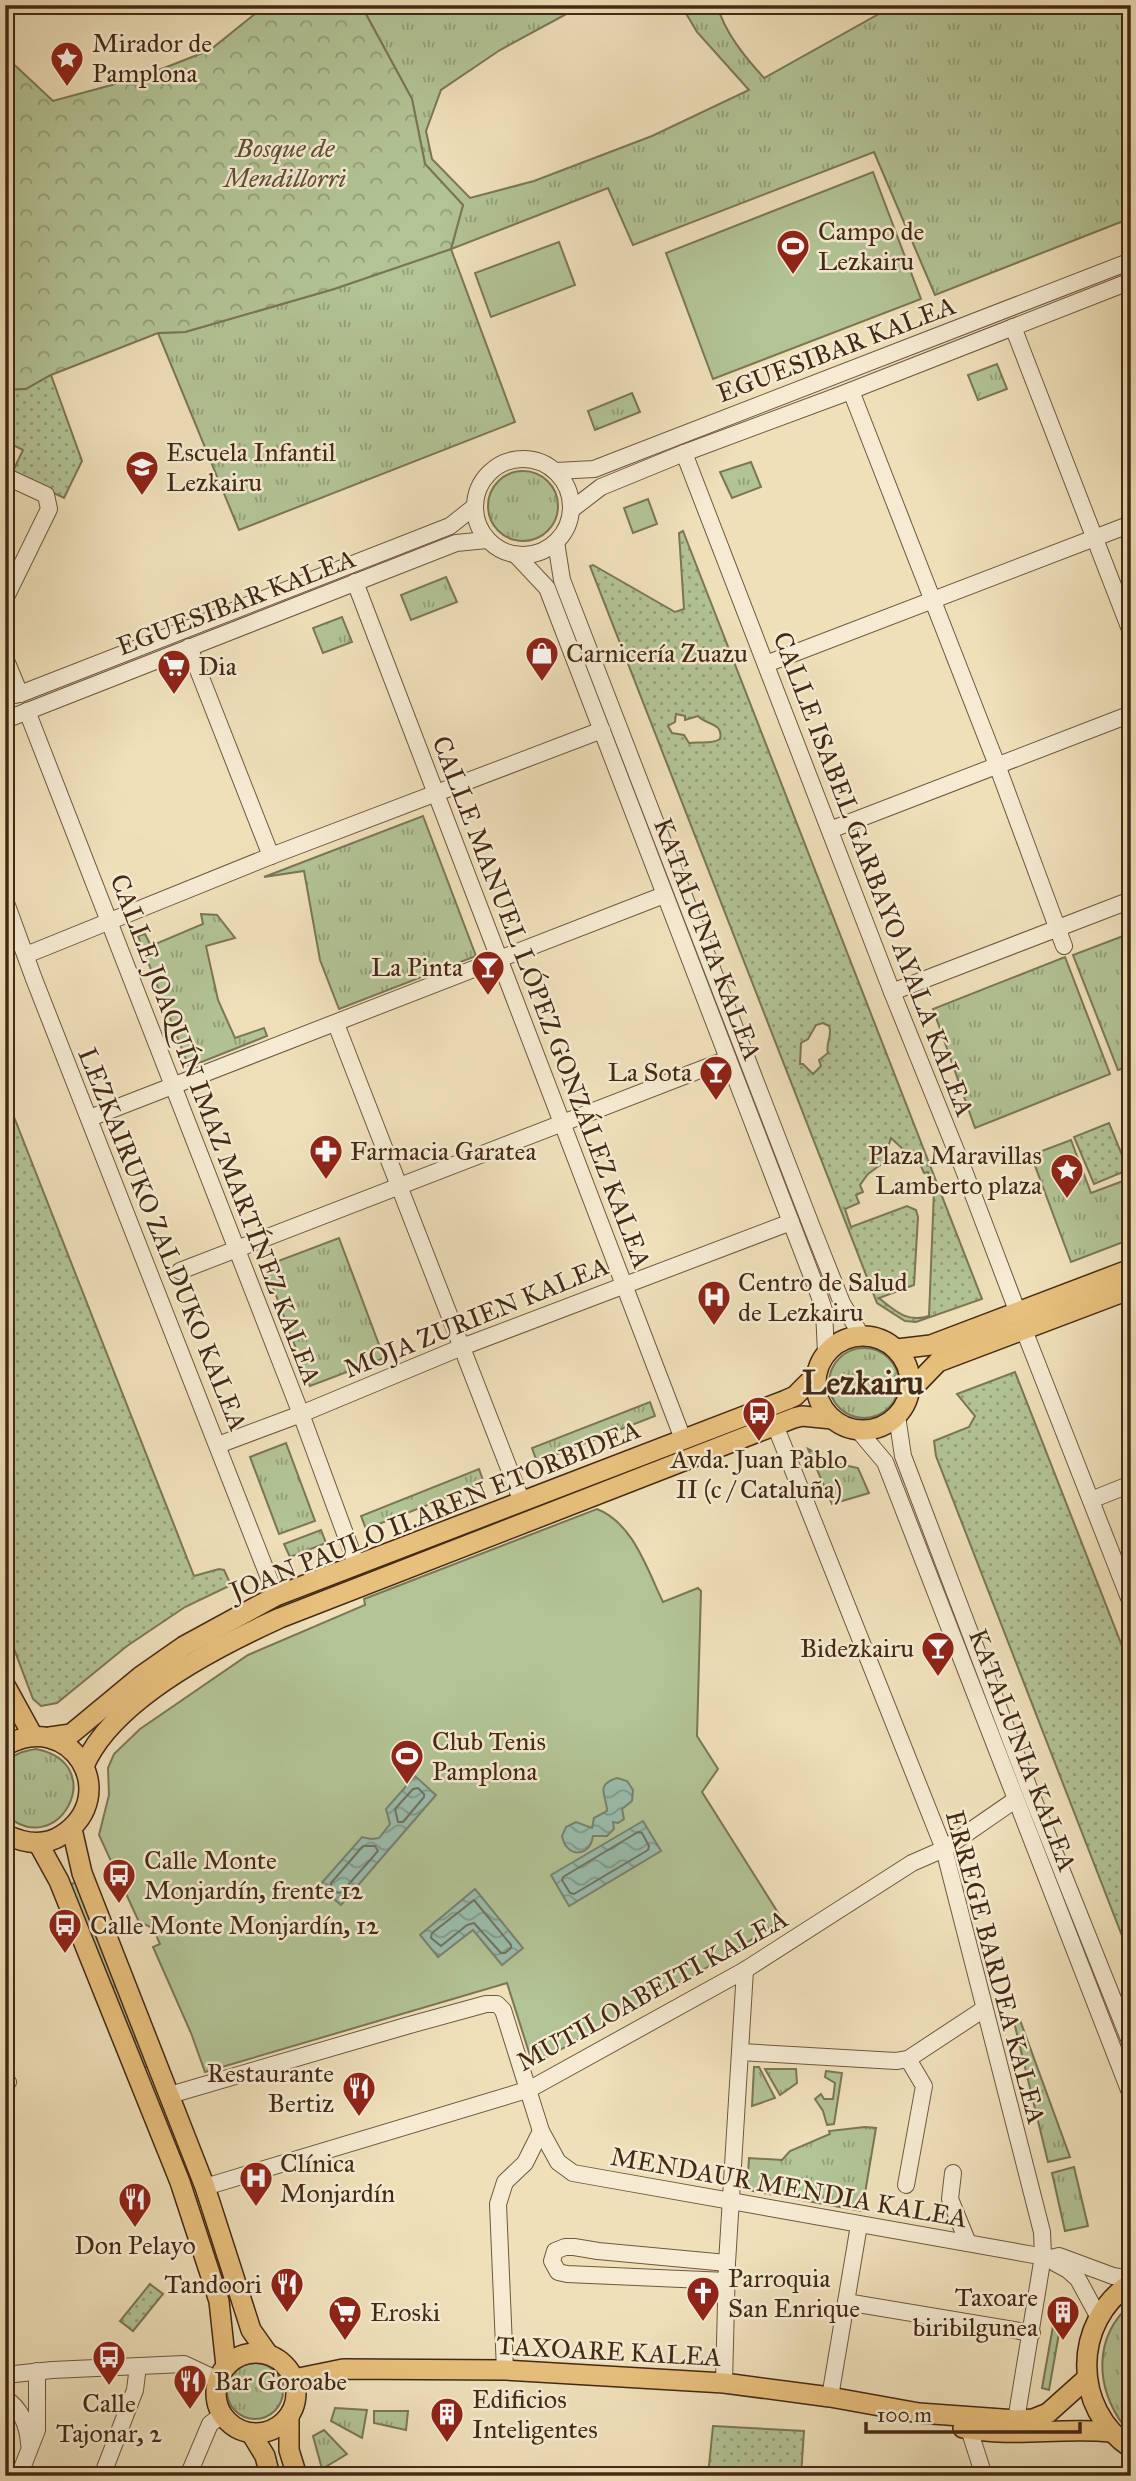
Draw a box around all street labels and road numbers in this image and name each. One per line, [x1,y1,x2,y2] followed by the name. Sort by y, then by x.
[712,289,960,409] street label: EGUESIBAR KALEA
[112,542,360,662] street label: EGUESIBAR KALEA
[766,627,982,1121] street label: CALLE ISABEL GARBAYO AYALA KALEA
[425,731,659,1273] street label: CALLE MANUEL LÓPEZ GONZÁLEZ KALEA
[647,813,769,1065] street label: KATALUNIA KALEA
[104,869,329,1389] street label: CALLE JOAQUÍN IMAZ MARTÍNEZ KALEA
[71,1043,255,1436] street label: LEZKAIRUKO ZALDUKO KALEA
[339,1249,614,1385] street label: MOJA ZURIEN KALEA
[222,1413,645,1608] street label: JOAN PAULO II.AREN ETORBIDEA
[962,1624,1084,1876] street label: KATALUNIA KALEA
[939,1807,1053,2128] street label: ERREGE BARDEA KALEA
[511,1902,794,2078] street label: MUTILOABEITI KALEA
[608,2140,970,2234] street label: MENDAUR MENDIA KALEA
[496,2329,723,2373] street label: TAXOARE KALEA

